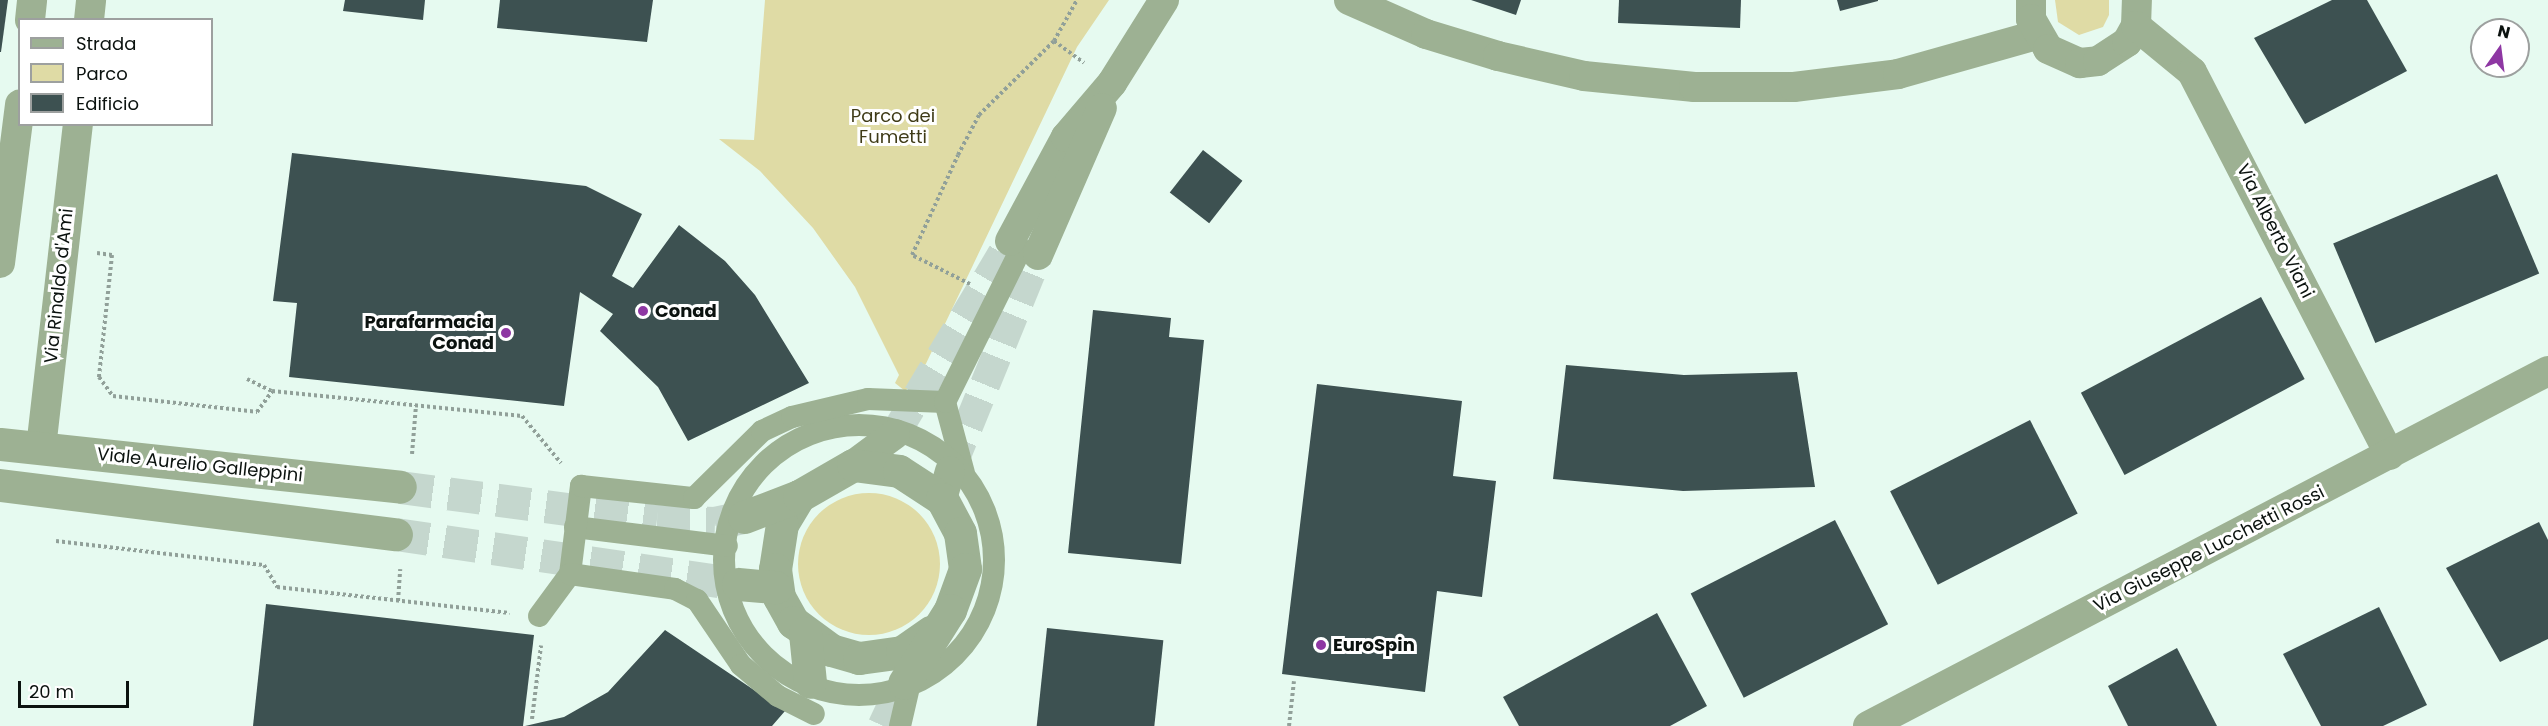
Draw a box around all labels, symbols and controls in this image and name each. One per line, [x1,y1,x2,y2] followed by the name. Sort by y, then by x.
[18,18,213,126] legend
[2470,18,2530,78] north arrow
[2495,19,2513,45] text: N
[76,31,136,56] text: Strada
[76,61,128,86] text: Parco
[76,91,139,116] text: Edificio
[851,106,935,148] park label: Parco dei Fumetti
[2232,160,2318,302] street label: Via Alberto Viani
[40,207,78,365] street label: Via Rinaldo d'Ami
[655,300,717,322] place label: Conad
[636,304,650,318] marker: Conad
[365,312,494,354] place label: Parafarmacia Conad
[499,326,513,340] marker: Parafarmacia Conad
[96,443,304,487] street label: Viale Aurelio Galleppini
[2090,481,2328,617] street label: Via Giuseppe Lucchetti Rossi
[1333,634,1415,656] place label: EuroSpin
[1314,638,1328,652] marker: EuroSpin
[21,669,132,707] scale bar
[29,679,74,704] text: 20 m

